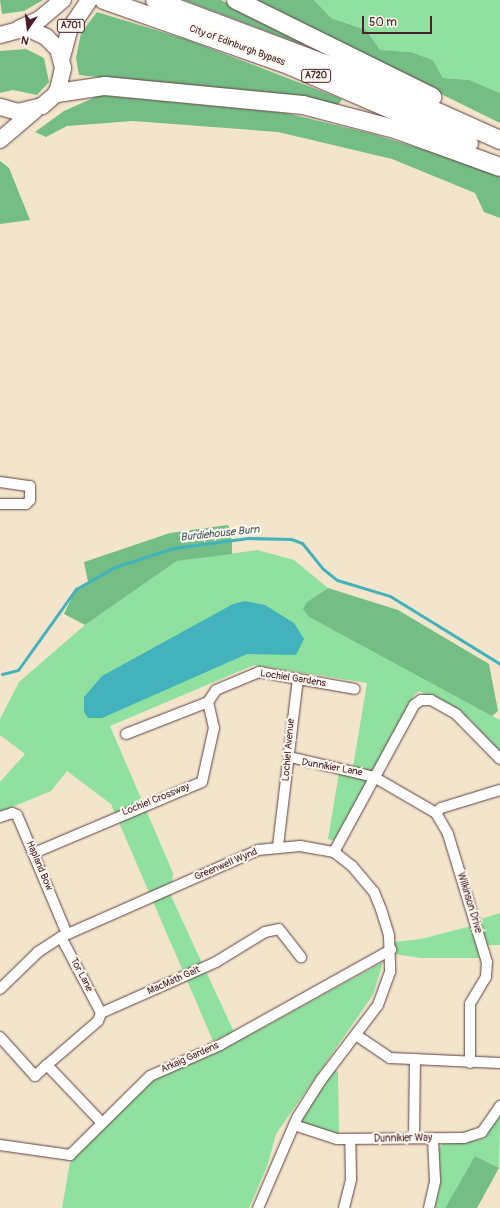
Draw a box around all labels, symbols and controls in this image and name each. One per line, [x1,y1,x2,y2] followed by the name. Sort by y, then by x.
[8,8,48,48] north arrow
[364,8,434,34] scale bar
[369,15,397,30] text: 50 m
[56,19,86,33] road number: A701
[187,23,287,69] street label: City of Edinburgh Bypass
[20,33,30,47] text: N
[301,69,331,83] road number: A720
[180,523,260,545] water label: Burdiehouse Burn
[259,668,327,690] street label: Lochiel Gardens
[280,718,298,782] street label: Lochiel Avenue
[301,757,363,779] street label: Dunnikier Lane
[121,781,191,819] street label: Lochiel Crossway
[23,839,55,893] street label: Hapland Bow
[193,846,259,884] street label: Greenwell Wynd
[454,871,484,935] street label: Wilkinson Drive
[67,956,95,994] street label: Tor Lane
[146,964,202,998] street label: MacMath Gait
[159,1040,221,1076] street label: Arkaig Gardens
[374,1132,432,1146] street label: Dunnikier Way

